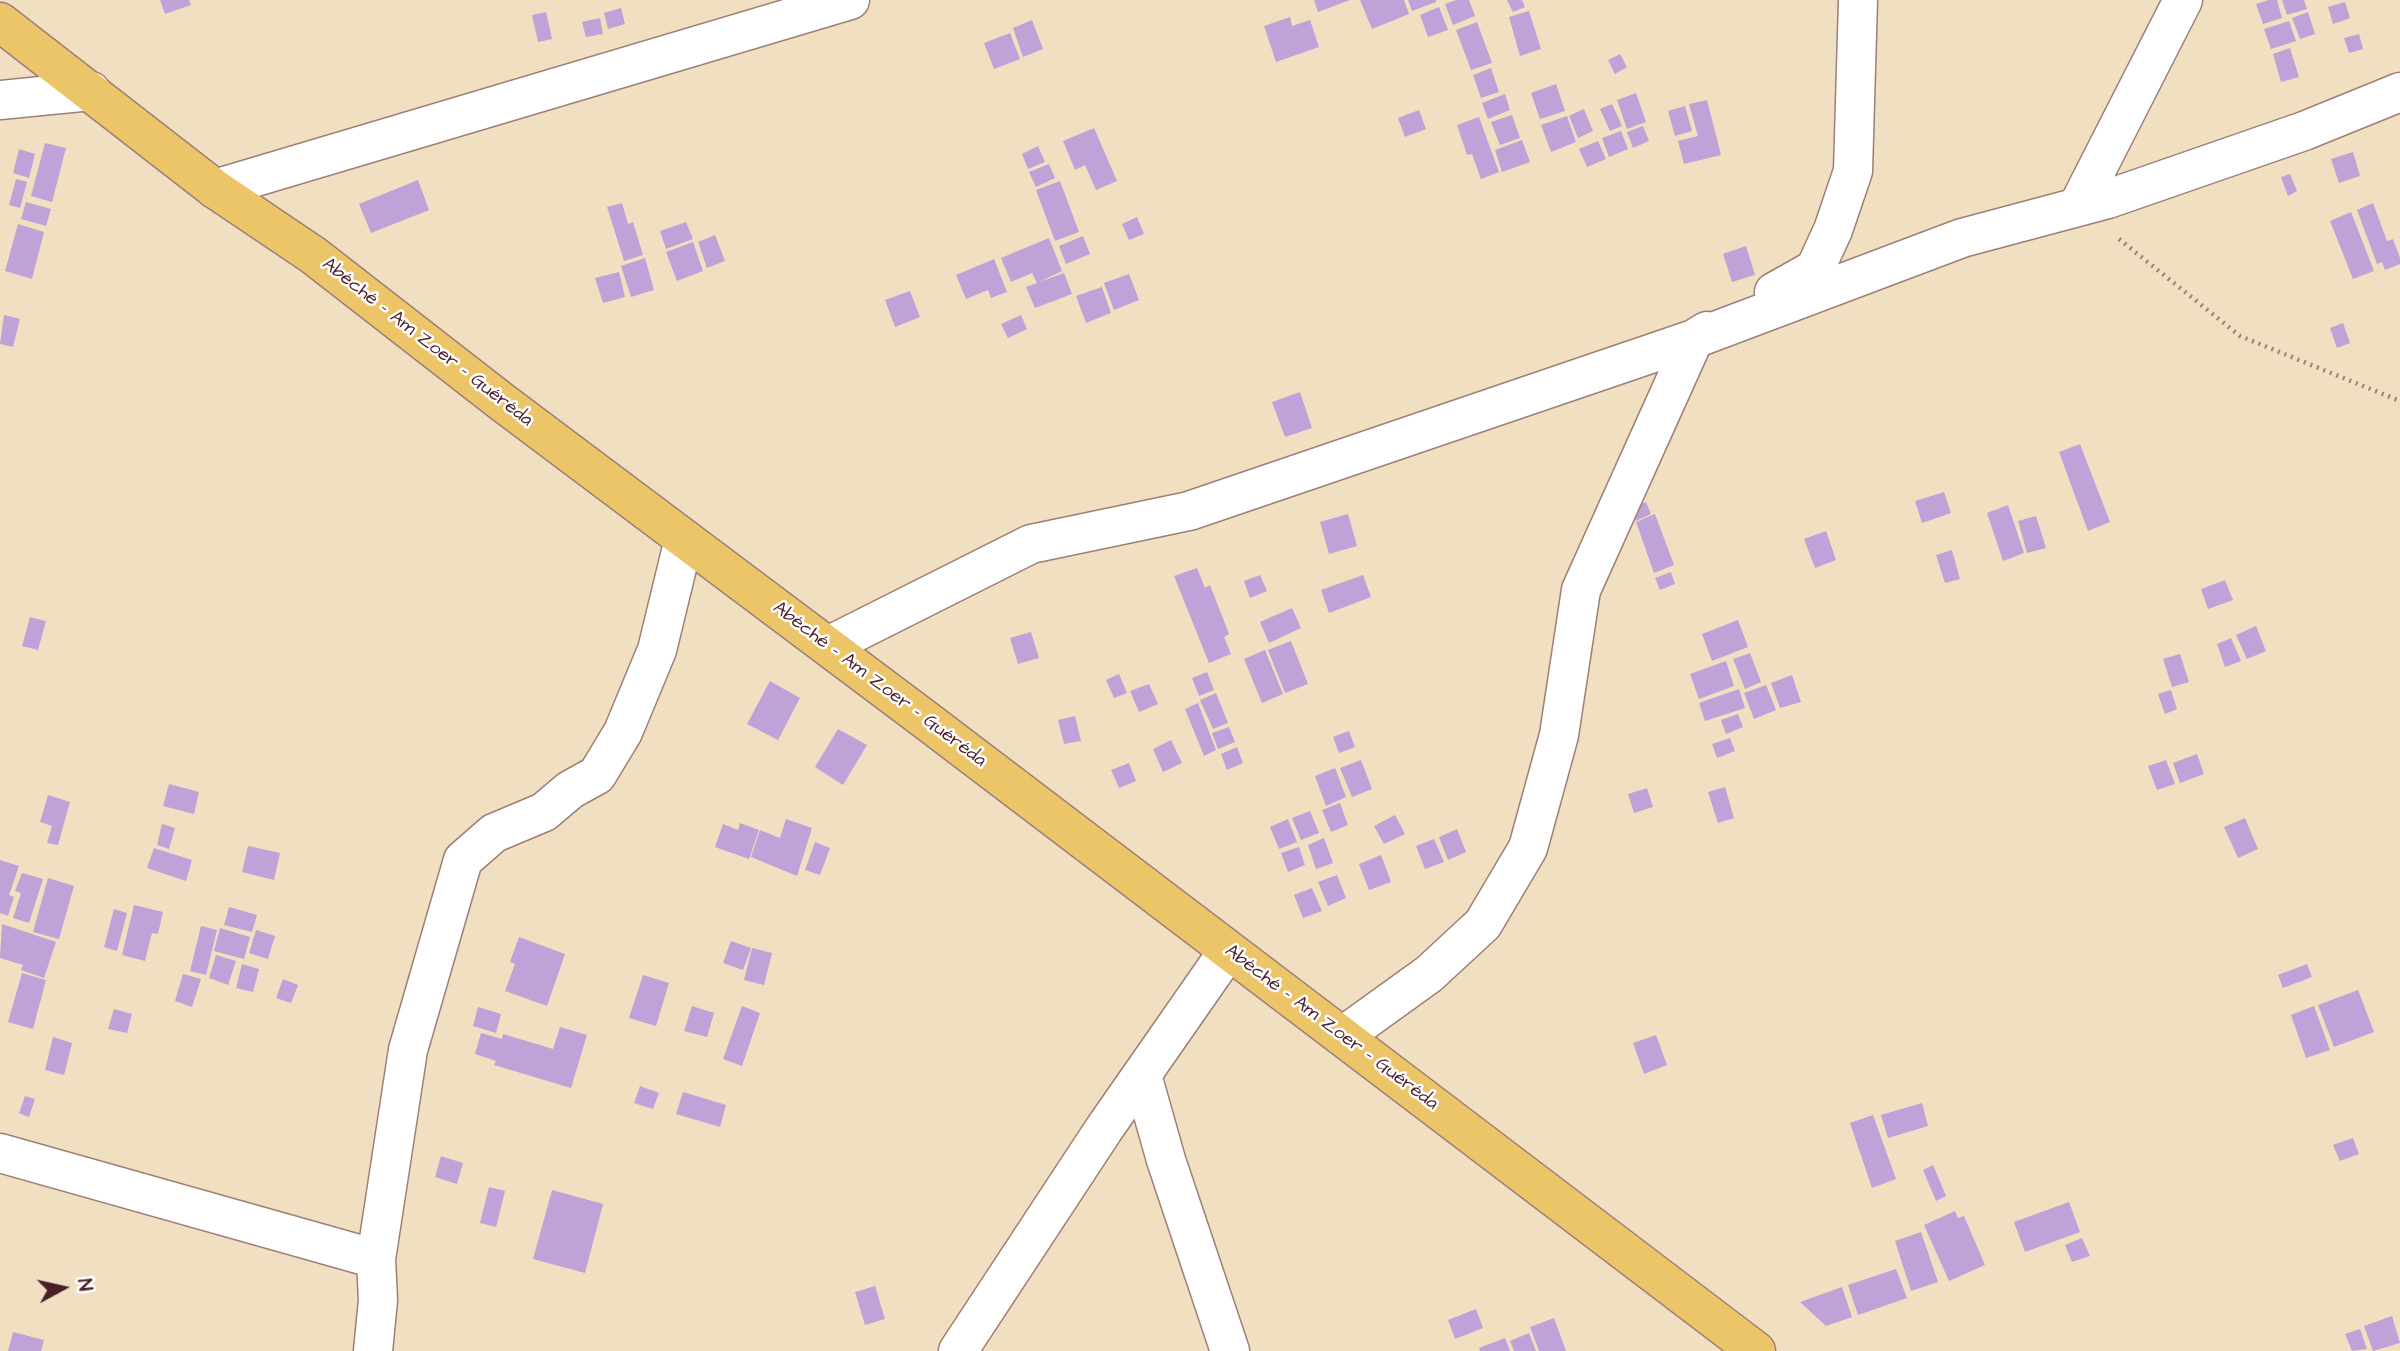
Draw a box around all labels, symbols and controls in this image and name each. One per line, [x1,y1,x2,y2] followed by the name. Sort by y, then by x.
[317,254,537,432] street label: Abéché - Am Zoer - Guéréda
[768,597,990,773] street label: Abéché - Am Zoer - Guéréda
[1220,940,1442,1116] street label: Abéché - Am Zoer - Guéréda
[28,1253,98,1323] north arrow
[70,1277,98,1293] text: N

